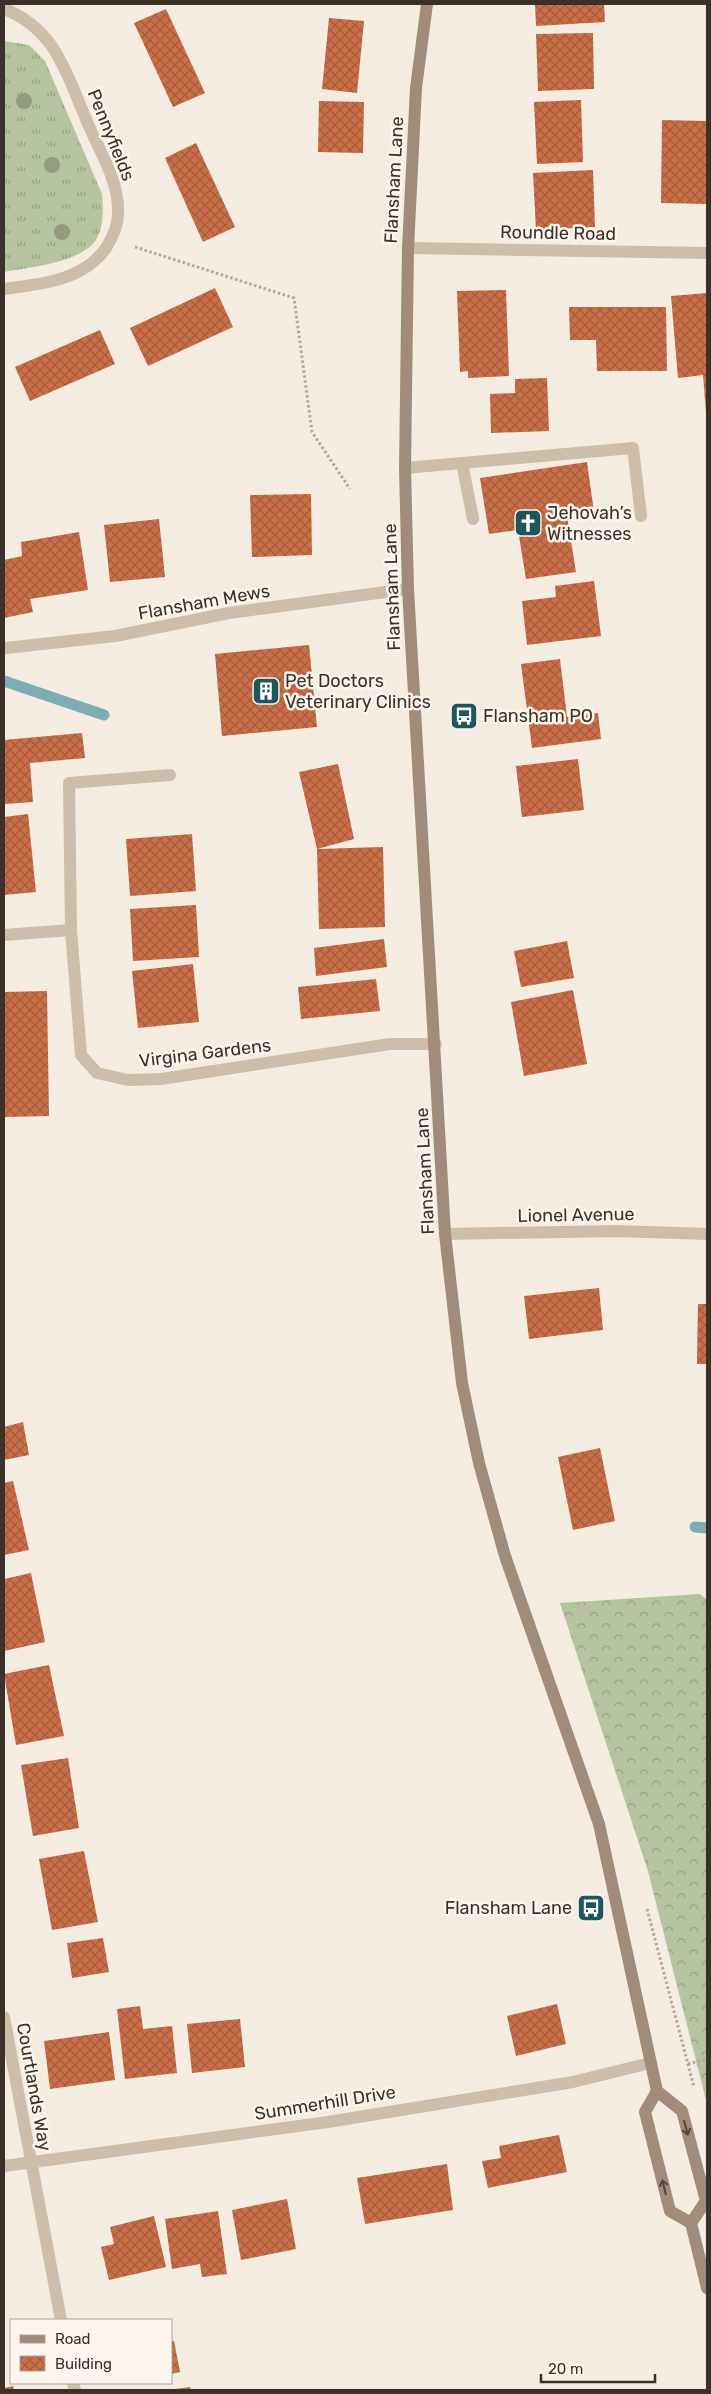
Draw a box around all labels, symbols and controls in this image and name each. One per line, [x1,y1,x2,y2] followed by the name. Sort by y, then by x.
[83,86,139,184] street label: Pennyfields
[380,116,408,244] street label: Flansham Lane
[500,221,616,245] street label: Roundle Road
[547,502,632,545] place label: Jehovah’s Witnesses
[513,508,543,538] church icon: Jehovah’s Witnesses
[379,523,405,651] street label: Flansham Lane
[136,580,272,624] street label: Flansham Mews
[285,670,431,713] place label: Pet Doctors Veterinary Clinics
[251,676,281,706] building icon: Pet Doctors Veterinary Clinics
[449,701,479,731] bus stop icon: Flansham PO
[483,705,593,727] place label: Flansham PO
[138,1034,272,1072] street label: Virgina Gardens
[411,1107,439,1235] street label: Flansham Lane
[517,1203,635,1227] street label: Lionel Avenue
[576,1893,606,1923] bus stop icon: Flansham Lane
[445,1897,572,1919] place label: Flansham Lane
[12,2021,56,2153] street label: Courtlands Way
[253,2081,397,2125] street label: Summerhill Drive
[682,2119,692,2135] one-way arrow
[659,2180,668,2196] one-way arrow
[10,2319,172,2384] legend
[55,2330,91,2348] text: Road
[541,2352,655,2384] scale bar
[55,2355,112,2373] text: Building
[548,2360,583,2378] text: 20 m

